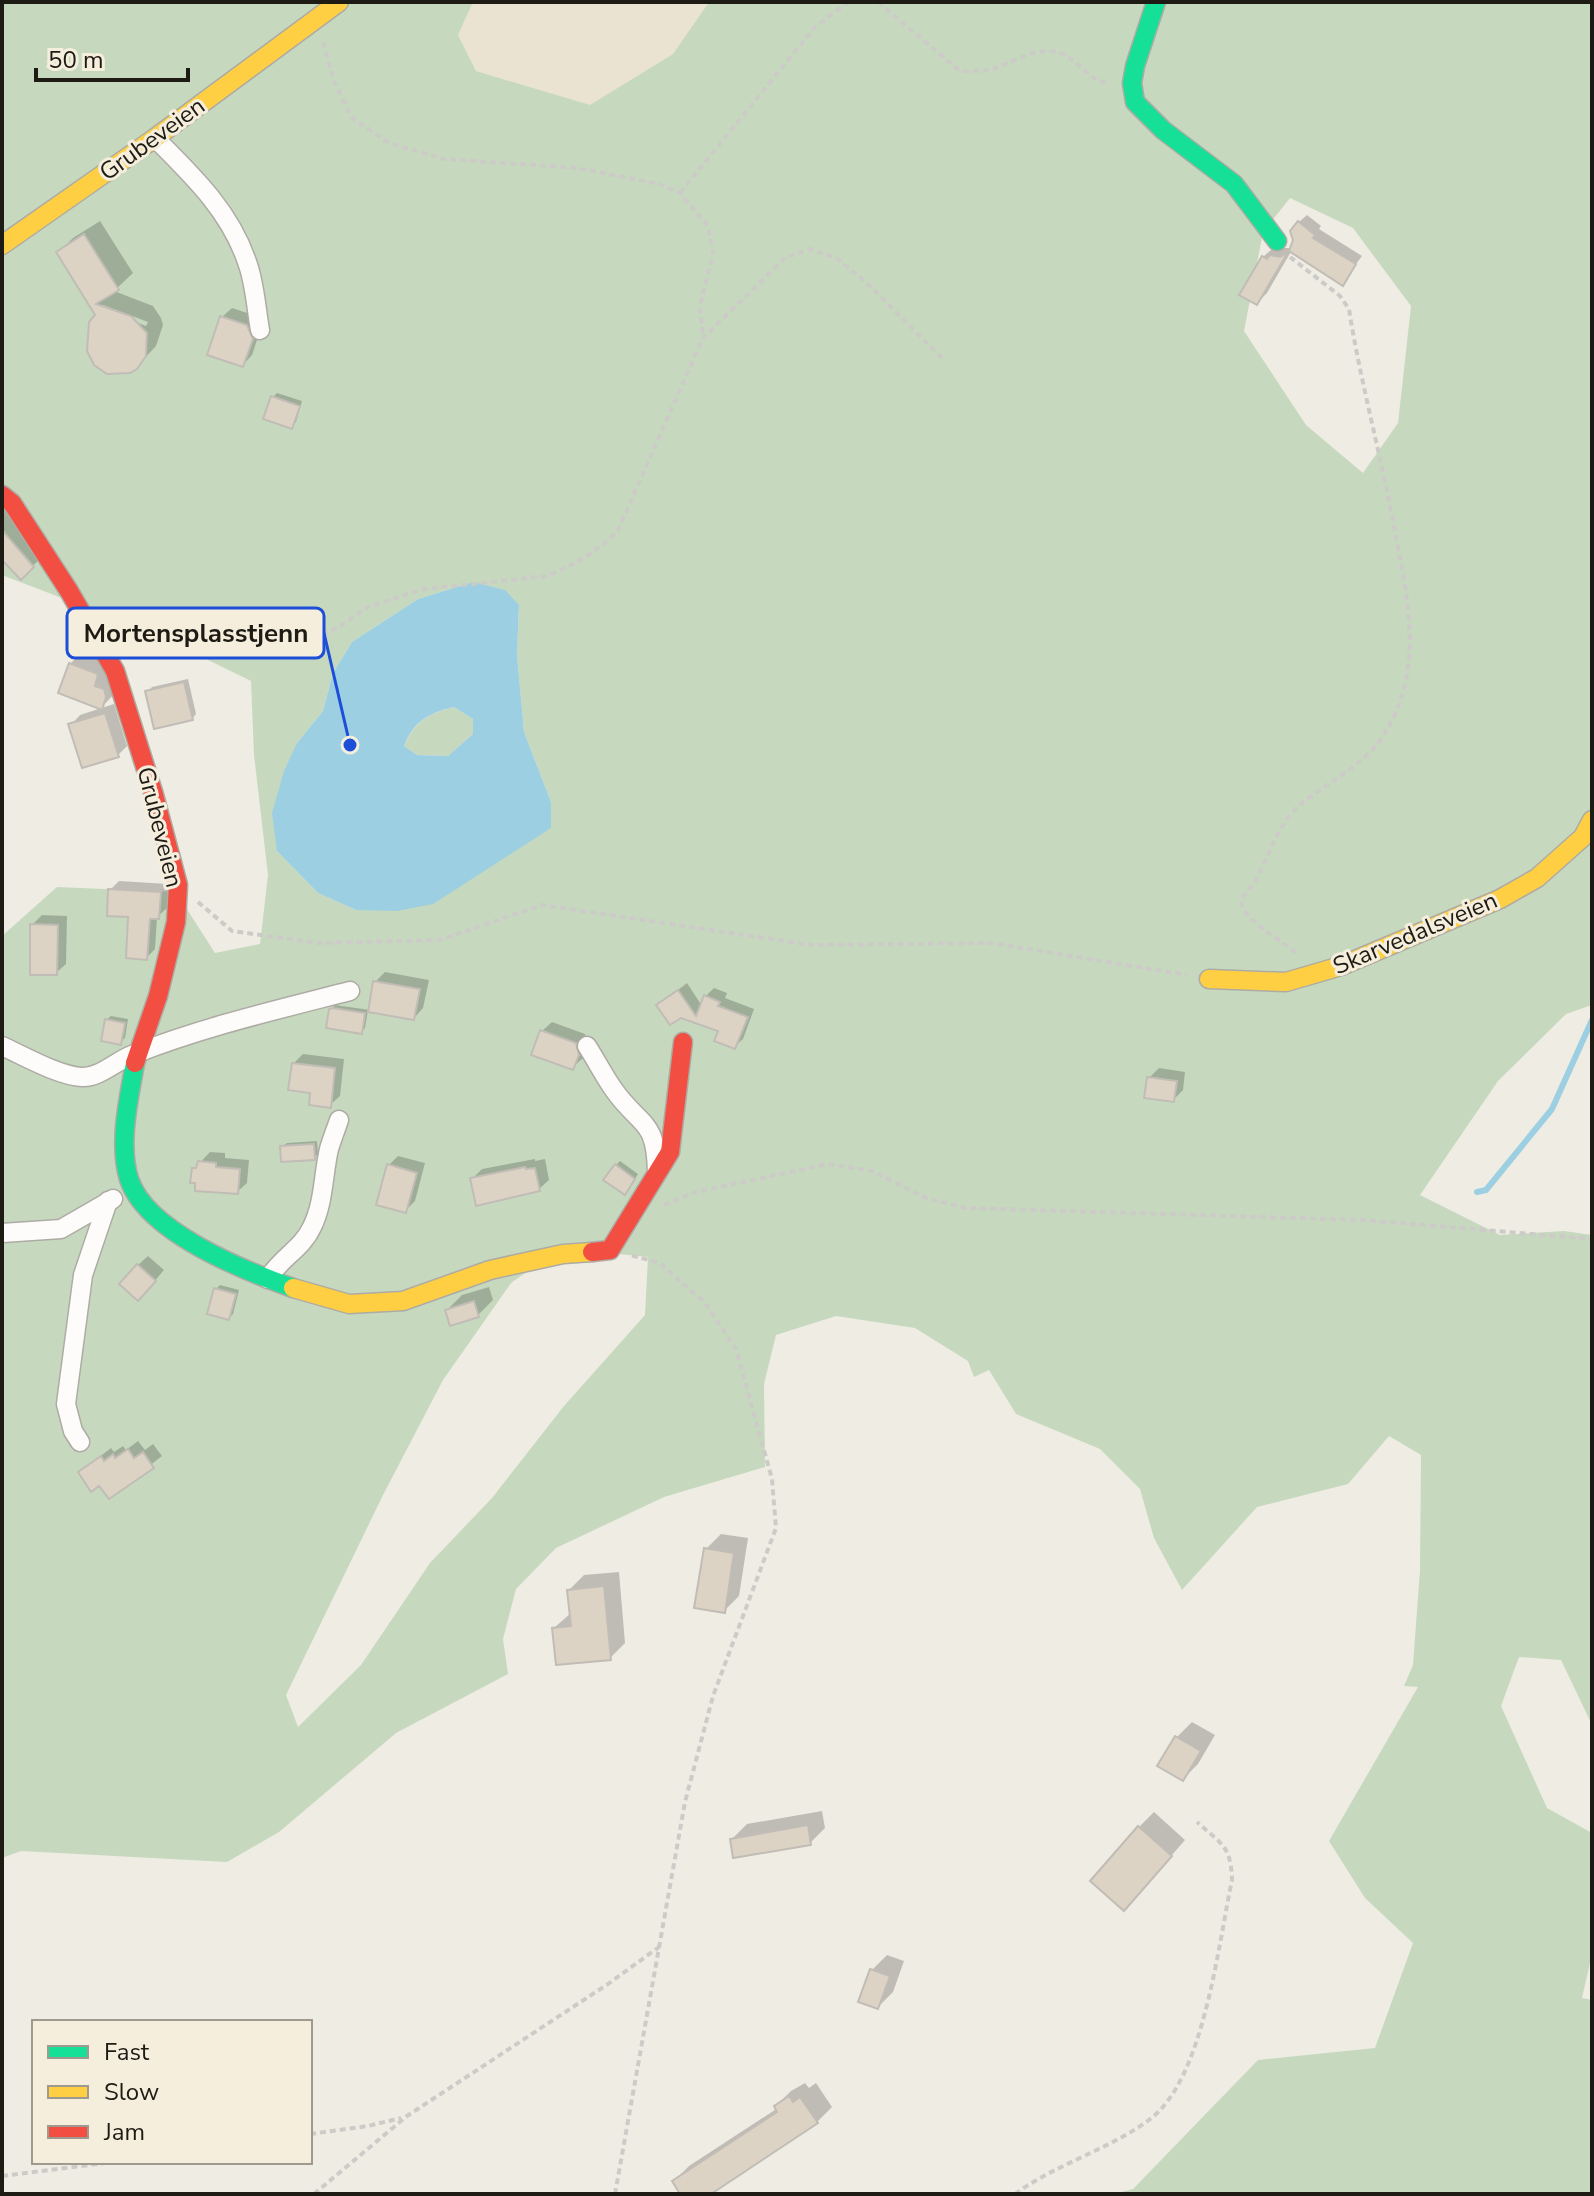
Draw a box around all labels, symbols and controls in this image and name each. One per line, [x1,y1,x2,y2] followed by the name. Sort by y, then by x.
[36,32,188,82] scale bar
[48,44,104,76] text: 50 m
[93,90,211,188] street label: Grubeveien
[67,608,324,658] callout: Mortensplasstjenn
[84,616,308,651] text: Mortensplasstjenn
[130,763,190,891] street label: Grubeveien
[1328,884,1502,982] street label: Skarvedalsveien
[32,2020,312,2164] legend
[104,2036,150,2068] text: Fast
[104,2076,159,2108] text: Slow
[103,2116,145,2148] text: Jam

